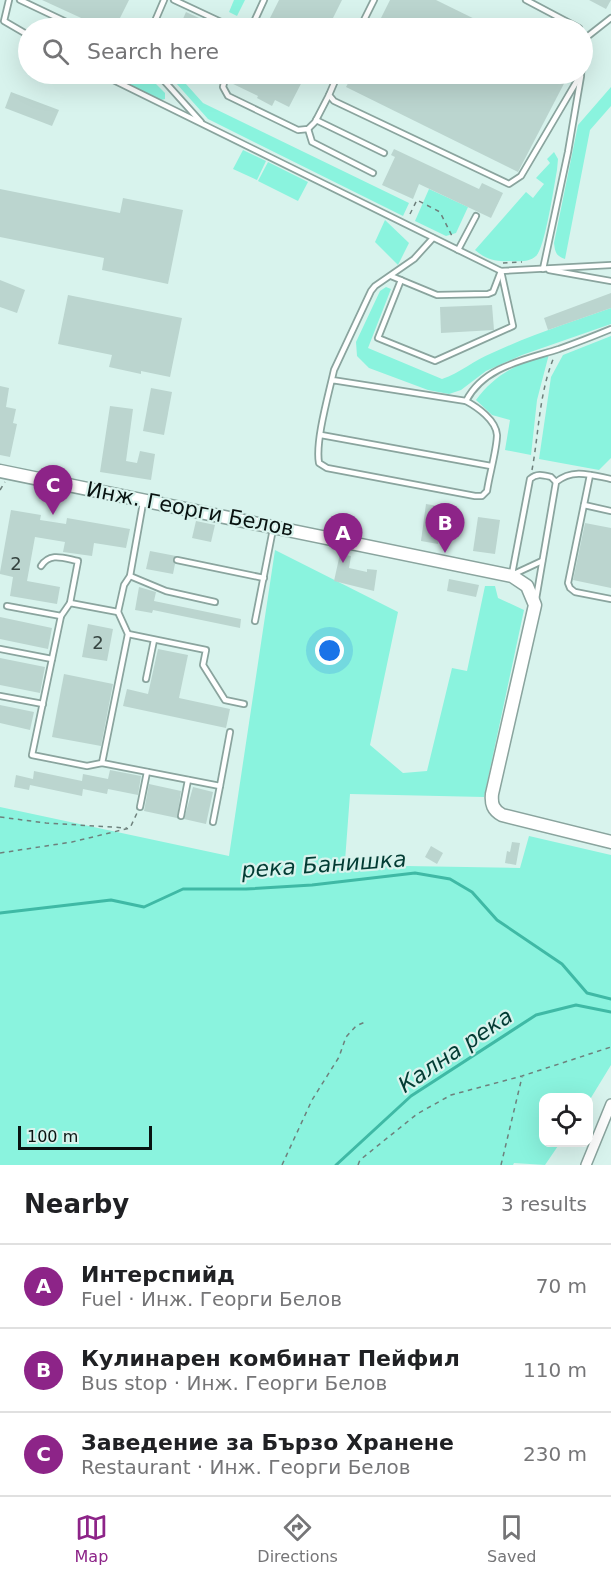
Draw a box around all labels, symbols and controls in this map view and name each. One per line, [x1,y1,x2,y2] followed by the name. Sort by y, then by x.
[18,18,593,84] search box
[39,35,72,68] icon: search
[87,39,219,64] text: Search here
[34,466,72,515] pin: C
[84,477,296,541] street label: Инж. Георги Белов
[426,504,464,553] pin: B
[324,514,362,563] pin: A
[10,553,22,574] house number: 2
[92,632,104,653] house number: 2
[315,636,344,665] your location
[240,846,407,883] water label: река Банишка
[393,1003,517,1098] water label: Кална река
[539,1093,593,1147] map controls
[539,1093,593,1147] button: locate
[18,1123,152,1150] scale bar
[27,1127,78,1146] text: 100 m
[24,1189,129,1219] text: Nearby
[501,1192,587,1216] text: 3 results
[81,1262,235,1287] text: Интерспийд
[36,1274,51,1298] text: A
[536,1274,587,1298] text: 70 m
[81,1287,342,1311] text: Fuel · Инж. Георги Белов
[81,1346,460,1371] text: Кулинарен комбинат Пейфил
[36,1358,51,1382] text: B
[523,1358,587,1382] text: 110 m
[81,1371,387,1395] text: Bus stop · Инж. Георги Белов
[81,1430,454,1455] text: Заведение за Бързо Хранене
[36,1442,51,1466] text: C
[523,1442,587,1466] text: 230 m
[81,1455,410,1479] text: Restaurant · Инж. Георги Белов
[75,1511,108,1566] tab: Map
[257,1511,338,1566] tab: Directions
[487,1511,536,1566] tab: Saved

